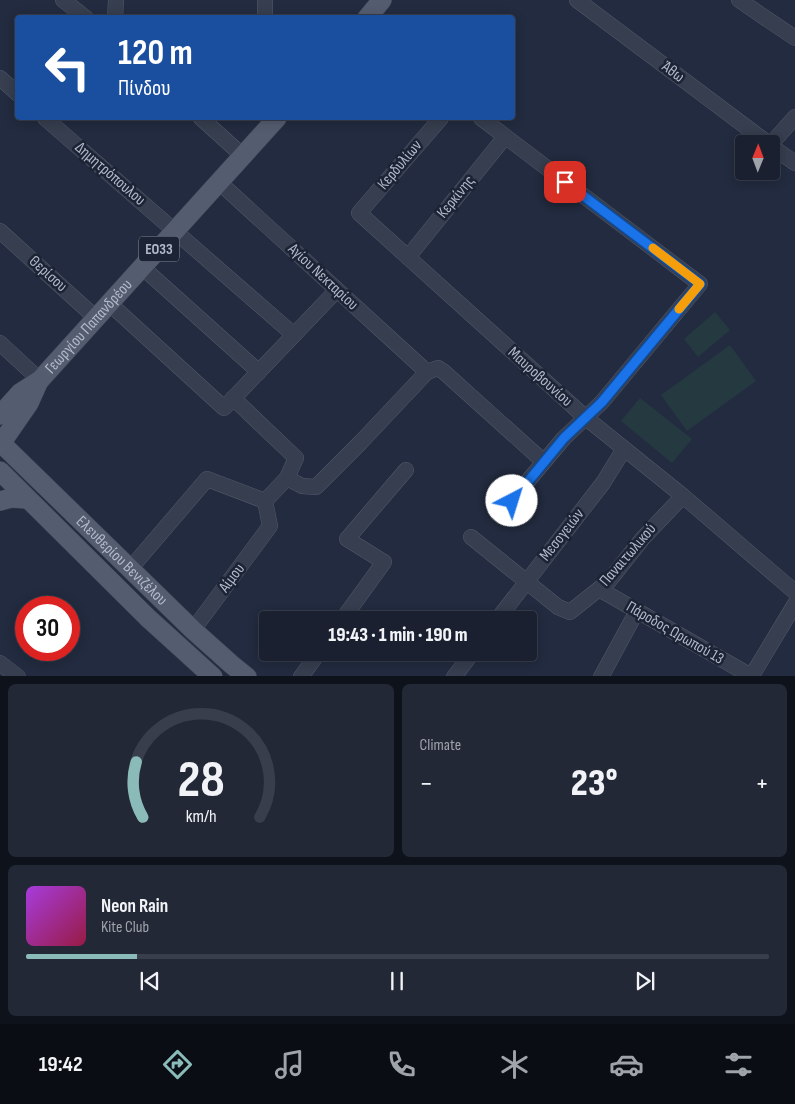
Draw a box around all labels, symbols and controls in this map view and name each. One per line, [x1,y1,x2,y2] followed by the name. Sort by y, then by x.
[118,32,193,75] text: 120 m
[35,35,100,100] icon: left
[658,57,688,87] street label: Άθω
[118,75,171,102] text: Πίνδου
[735,135,780,180] north arrow
[735,135,780,180] map controls
[374,136,426,194] street label: Κερδυλίων
[71,138,149,210] street label: Δημητρόπουλου
[544,161,586,203] pin
[551,168,579,196] icon: arrive
[433,172,479,222] street label: Κερκίνης
[139,236,179,262] road number: ΕΟ33
[283,239,362,314] street label: Αγίου Νεκταρίου
[25,252,71,296] street label: Θερίσου
[41,275,136,377] street label: Γεωργίου Παπανδρέου
[504,343,576,411] street label: Μαυροβουνίου
[485,474,537,526] position arrow
[536,505,588,565] street label: Μεσογειών
[72,512,171,609] street label: Ελευθερίου Βενιζέλου
[596,520,660,590] street label: Παναιτωλικού
[214,560,249,597] street label: Αίμου
[15,596,80,661] speed limit sign: 30
[623,597,727,669] street label: Πάροδος Ωρωπού 13
[328,624,468,647] text: 19:43 · 1 min · 190 m
[420,736,461,755] text: Climate
[177,749,224,812] text: 28
[571,761,618,806] text: 23°
[420,767,433,800] text: −
[755,767,769,800] text: +
[185,806,216,827] text: km/h
[101,895,168,918] text: Neon Rain
[101,918,149,937] text: Kite Club
[136,967,164,995] icon: previous
[383,967,411,995] icon: pause
[631,967,659,995] icon: next
[160,1047,195,1082] icon: directions
[272,1047,307,1082] icon: music
[384,1047,419,1082] icon: phone
[497,1047,532,1082] icon: climate
[609,1047,644,1082] icon: car
[721,1047,756,1082] icon: filters
[39,1051,83,1078] text: 19:42

